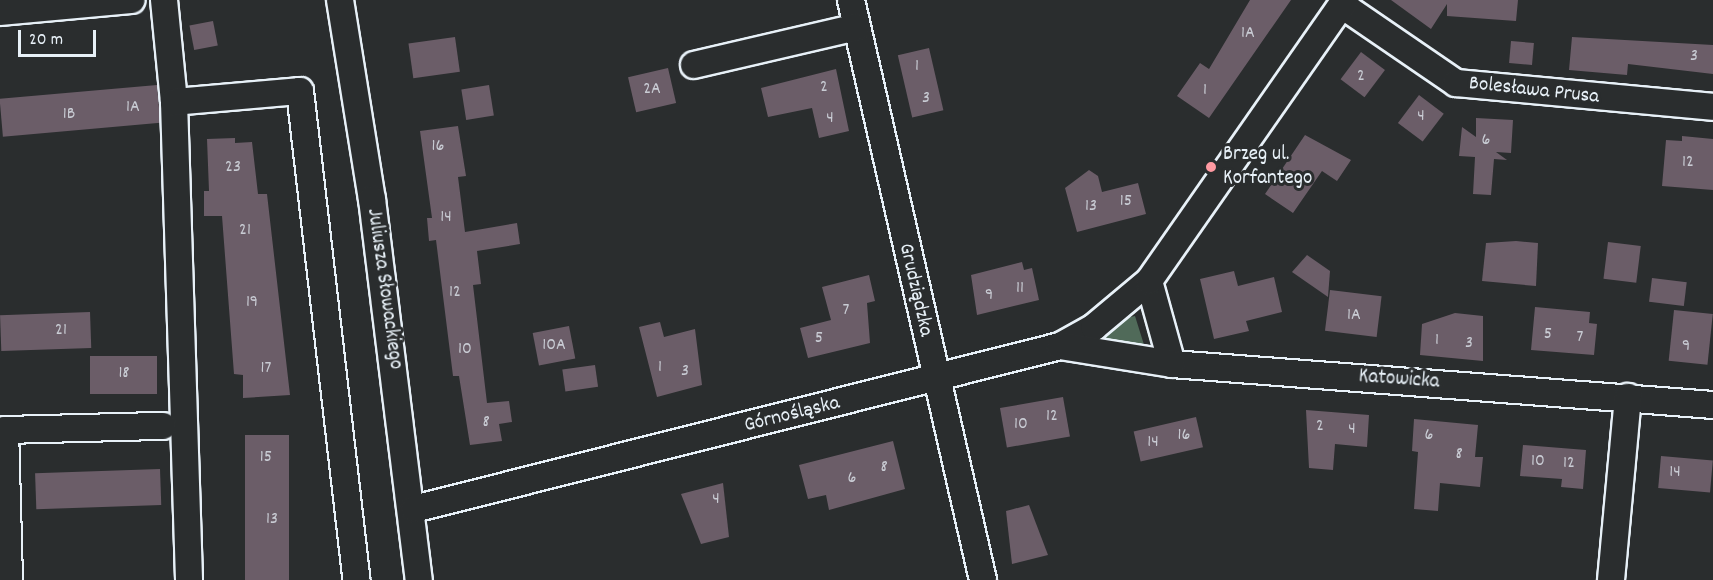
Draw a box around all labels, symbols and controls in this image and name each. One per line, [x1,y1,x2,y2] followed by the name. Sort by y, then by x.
[21,18,99,56] scale bar
[1241,23,1255,45] house number: 1A
[29,28,63,53] text: 20 m
[1690,46,1698,68] house number: 3
[915,56,919,78] house number: 1
[1357,66,1365,88] house number: 2
[1468,72,1600,110] street label: Bolesława Prusa
[820,77,828,99] house number: 2
[643,79,661,101] house number: 2A
[1203,80,1207,102] house number: 1
[922,88,930,110] house number: 3
[126,97,140,119] house number: 1A
[63,104,75,126] house number: 1B
[1417,106,1425,128] house number: 4
[826,108,834,130] house number: 4
[1482,130,1490,152] house number: 6
[432,136,444,158] house number: 16
[1223,142,1312,192] place label: Brzeg ul. Korfantego
[1682,152,1694,174] house number: 12
[225,157,241,179] house number: 23
[1204,160,1218,174] marker: Brzeg ul. Korfantego
[1120,191,1132,213] house number: 15
[1085,196,1097,218] house number: 13
[360,207,408,371] street label: Juliusza Słowackiego
[440,207,452,229] house number: 14
[239,220,251,242] house number: 21
[892,241,938,339] street label: Grudziądzka
[1016,278,1024,300] house number: 11
[449,282,461,304] house number: 12
[985,285,993,307] house number: 9
[246,292,258,314] house number: 19
[843,300,849,322] house number: 7
[1347,305,1361,327] house number: 1A
[55,320,67,342] house number: 21
[1544,324,1552,346] house number: 5
[1577,327,1583,349] house number: 7
[815,328,823,350] house number: 5
[1435,330,1439,352] house number: 1
[1465,333,1473,355] house number: 3
[542,335,566,357] house number: 10A
[1682,336,1690,358] house number: 9
[458,339,472,361] house number: 10
[658,357,662,379] house number: 1
[261,358,271,380] house number: 17
[681,361,689,383] house number: 3
[118,363,130,385] house number: 18
[1358,365,1440,395] street label: Katowicka
[742,391,842,439] street label: Górnośląska
[1046,406,1058,428] house number: 12
[482,412,490,434] house number: 8
[1014,414,1028,436] house number: 10
[1316,416,1324,438] house number: 2
[1348,419,1356,441] house number: 4
[1178,425,1190,447] house number: 16
[1425,425,1433,447] house number: 6
[1147,432,1159,454] house number: 14
[1455,444,1463,466] house number: 8
[260,447,272,469] house number: 15
[1531,451,1545,473] house number: 10
[1563,453,1575,475] house number: 12
[880,457,888,479] house number: 8
[1669,462,1681,484] house number: 14
[848,468,856,490] house number: 6
[712,489,720,511] house number: 4
[266,509,278,531] house number: 13

